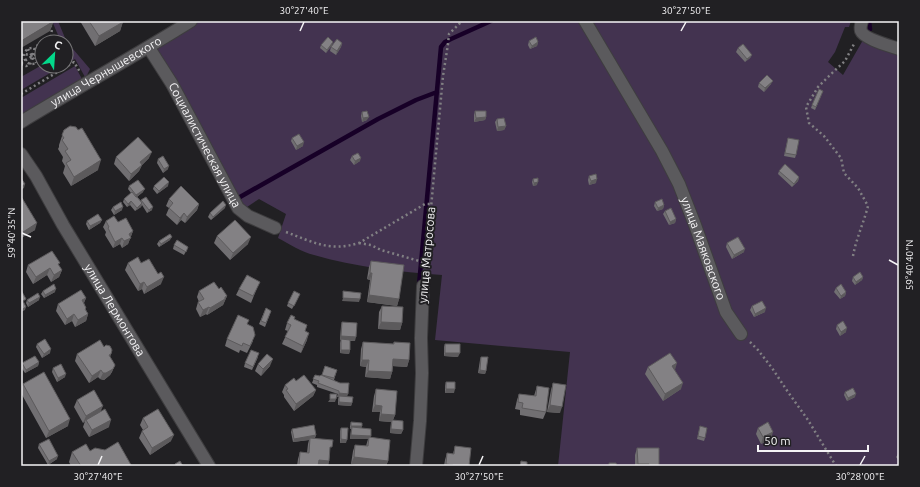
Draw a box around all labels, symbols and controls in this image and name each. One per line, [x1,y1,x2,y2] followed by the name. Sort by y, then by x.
[279,5,329,16] text: 30°27'40"E
[661,5,711,16] text: 30°27'50"E
[34,34,74,74] north arrow
[48,34,164,109] street label: улица Чернышевского
[53,38,64,52] text: С
[166,80,244,210] street label: Социалистическая улица
[679,195,728,302] street label: улица Маяковского
[416,206,437,304] street label: улица Матросова
[6,208,17,258] text: 59°40'35"N
[904,240,915,290] text: 59°40'40"N
[82,261,148,358] street label: улица Лермонтова
[758,427,868,453] scale bar
[764,434,791,447] text: 50 m
[73,471,123,482] text: 30°27'40"E
[454,471,504,482] text: 30°27'50"E
[835,471,885,482] text: 30°28'00"E

